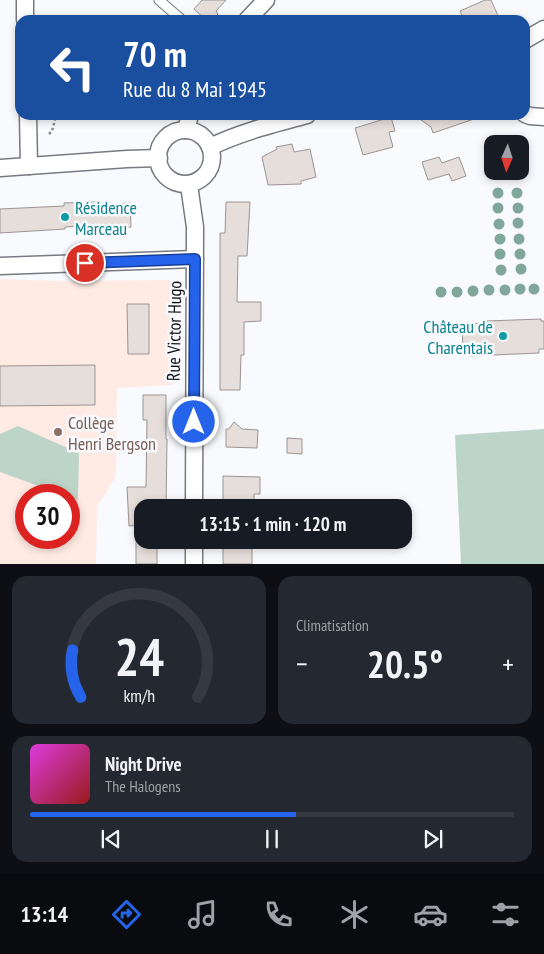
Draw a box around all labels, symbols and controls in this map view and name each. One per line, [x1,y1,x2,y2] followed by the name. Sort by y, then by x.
[123,31,187,77] text: 70 m
[40,35,105,100] icon: left
[123,75,267,103] text: Rue du 8 Mai 1945
[484,135,529,180] north arrow
[484,135,529,180] map controls
[75,196,137,240] place label: Résidence Marceau
[59,211,71,223] marker: Résidence Marceau
[64,242,106,284] pin
[71,249,99,277] icon: arrive
[162,280,186,381] street label: Rue Victor Hugo
[423,315,493,359] place label: Château de Charentais
[497,330,509,342] marker: Château de Charentais
[167,395,219,447] position arrow
[68,411,156,455] place label: Collège Henri Bergson
[52,426,64,438] marker: Collège Henri Bergson
[15,484,80,549] speed limit sign: 30
[200,512,346,536] text: 13:15 · 1 min · 120 m
[296,615,369,635] text: Climatisation
[114,623,164,690] text: 24
[367,639,443,688] text: 20.5°
[296,645,308,682] text: −
[502,645,514,682] text: +
[123,684,155,707] text: km/h
[105,752,182,776] text: Night Drive
[105,776,181,796] text: The Halogens
[97,825,125,853] icon: previous
[258,825,286,853] icon: pause
[419,825,447,853] icon: next
[109,897,144,932] icon: directions
[185,897,220,932] icon: music
[261,897,296,932] icon: phone
[337,897,372,932] icon: climate
[413,897,448,932] icon: car
[488,897,523,932] icon: filters
[20,900,68,928] text: 13:14

